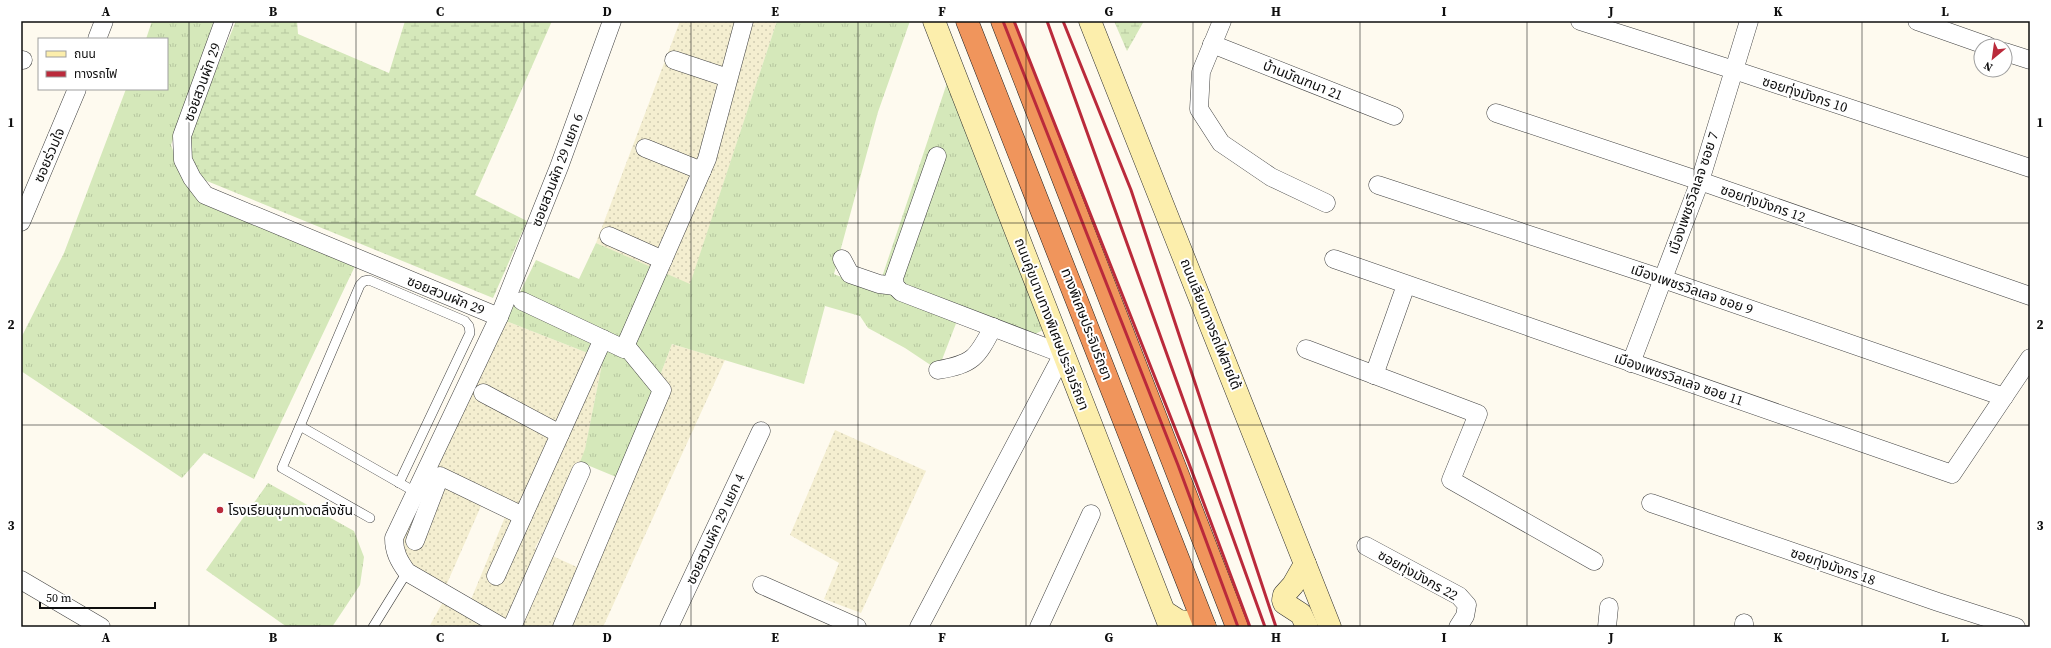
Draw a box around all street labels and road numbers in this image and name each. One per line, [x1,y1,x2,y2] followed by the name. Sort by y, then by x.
[179,40,225,124] street label: ซอยสวนผัก 29
[1260,55,1346,105] street label: บ้านมัณฑนา 21
[1760,71,1850,117] street label: ซอยทุ่งมังกร 10
[526,110,588,230] street label: ซอยสวนผัก 29 แยก 6
[29,125,69,185] street label: ซอยร่วมใจ
[1663,129,1723,257] street label: เมืองเพชรวิลเลจ ซอย 7
[1718,179,1808,227] street label: ซอยทุ่งมังกร 12
[1011,235,1093,413] street label: ถนนคู่ขนานทางพิเศษประจิมรัถยา
[1176,255,1246,393] street label: ถนนเลียบทางรถไฟสายใต้
[1628,259,1756,319] street label: เมืองเพชรวิลเลจ ซอย 9
[1058,266,1116,382] street label: ทางพิเศษประจิมรัถยา
[404,270,488,320] street label: ซอยสวนผัก 29
[1612,348,1746,410] street label: เมืองเพชรวิลเลจ ซอย 11
[681,470,749,588] street label: ซอยสวนผัก 29 แยก 4
[1788,542,1878,590] street label: ซอยทุ่งมังกร 18
[1374,545,1462,605] street label: ซอยทุ่งมังกร 22

